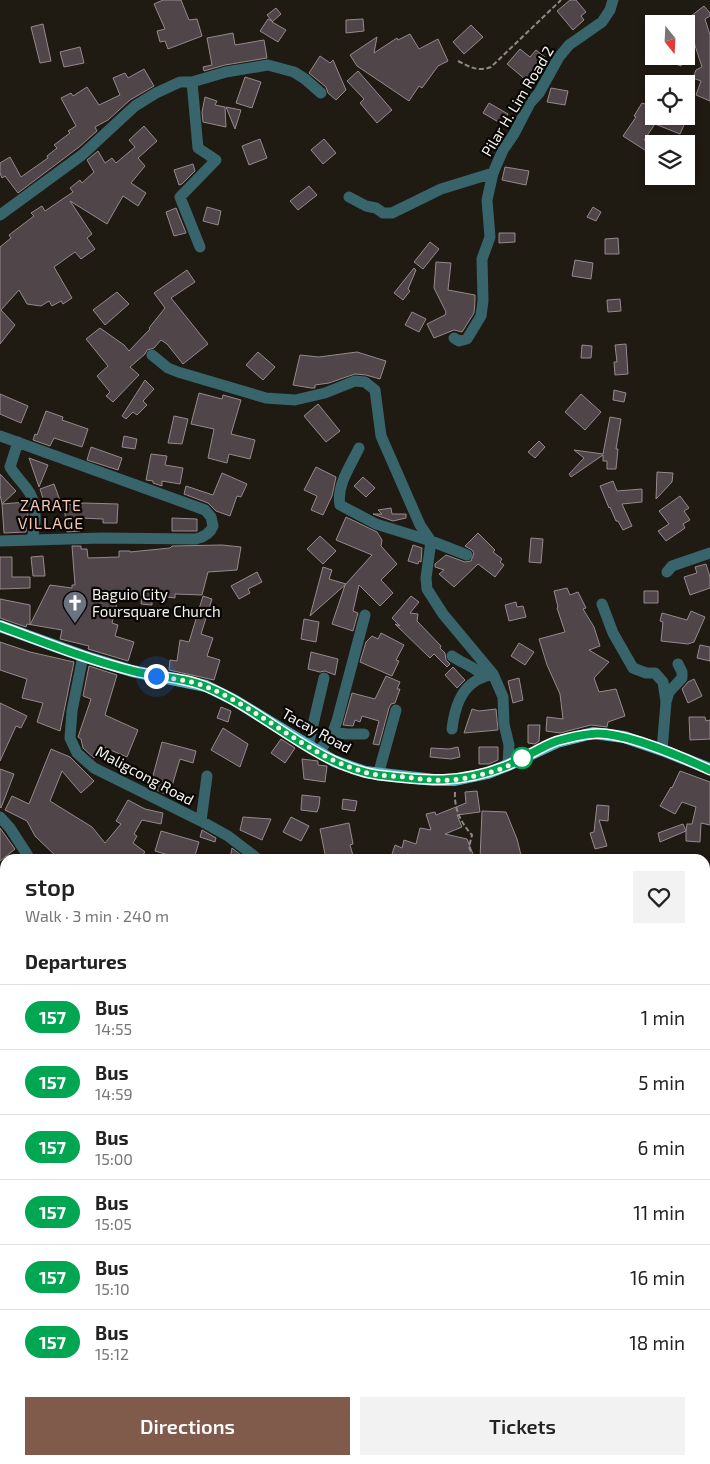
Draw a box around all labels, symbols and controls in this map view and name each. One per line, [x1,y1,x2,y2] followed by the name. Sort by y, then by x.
[645,15,695,65] north arrow
[645,15,695,185] map controls
[477,43,557,159] street label: Pilar H. Lim Road 2
[645,75,695,125] button: locate
[645,135,695,185] button: layers
[18,495,84,532] district label: ZARATE VILLAGE
[92,585,221,620] place label: Baguio City Foursquare Church
[62,590,88,624] church icon: Baguio City Foursquare Church
[144,664,169,689] your location
[279,704,355,756] street label: Tacay Road
[93,742,197,808] street label: Maligcong Road
[511,747,533,769] unlabelled marker
[633,871,685,923] button: heart
[25,872,75,901] text: stop
[25,906,169,925] text: Walk · 3 min · 240 m
[25,950,127,973] text: Departures
[95,996,129,1019] text: Bus
[39,1006,66,1028] text: 157
[641,1006,685,1029] text: 1 min
[95,1019,132,1038] text: 14:55
[95,1061,129,1084] text: Bus
[39,1071,66,1093] text: 157
[638,1071,685,1094] text: 5 min
[95,1084,133,1103] text: 14:59
[95,1126,129,1149] text: Bus
[39,1136,66,1158] text: 157
[637,1136,685,1159] text: 6 min
[95,1149,133,1168] text: 15:00
[95,1191,129,1214] text: Bus
[39,1201,66,1223] text: 157
[633,1201,685,1224] text: 11 min
[95,1214,132,1233] text: 15:05
[95,1256,129,1279] text: Bus
[39,1266,66,1288] text: 157
[630,1266,685,1289] text: 16 min
[95,1279,130,1298] text: 15:10
[95,1321,129,1344] text: Bus
[39,1331,66,1353] text: 157
[629,1331,685,1354] text: 18 min
[95,1344,129,1363] text: 15:12
[25,1397,350,1455] button: Directions
[360,1397,685,1455] button: Tickets

